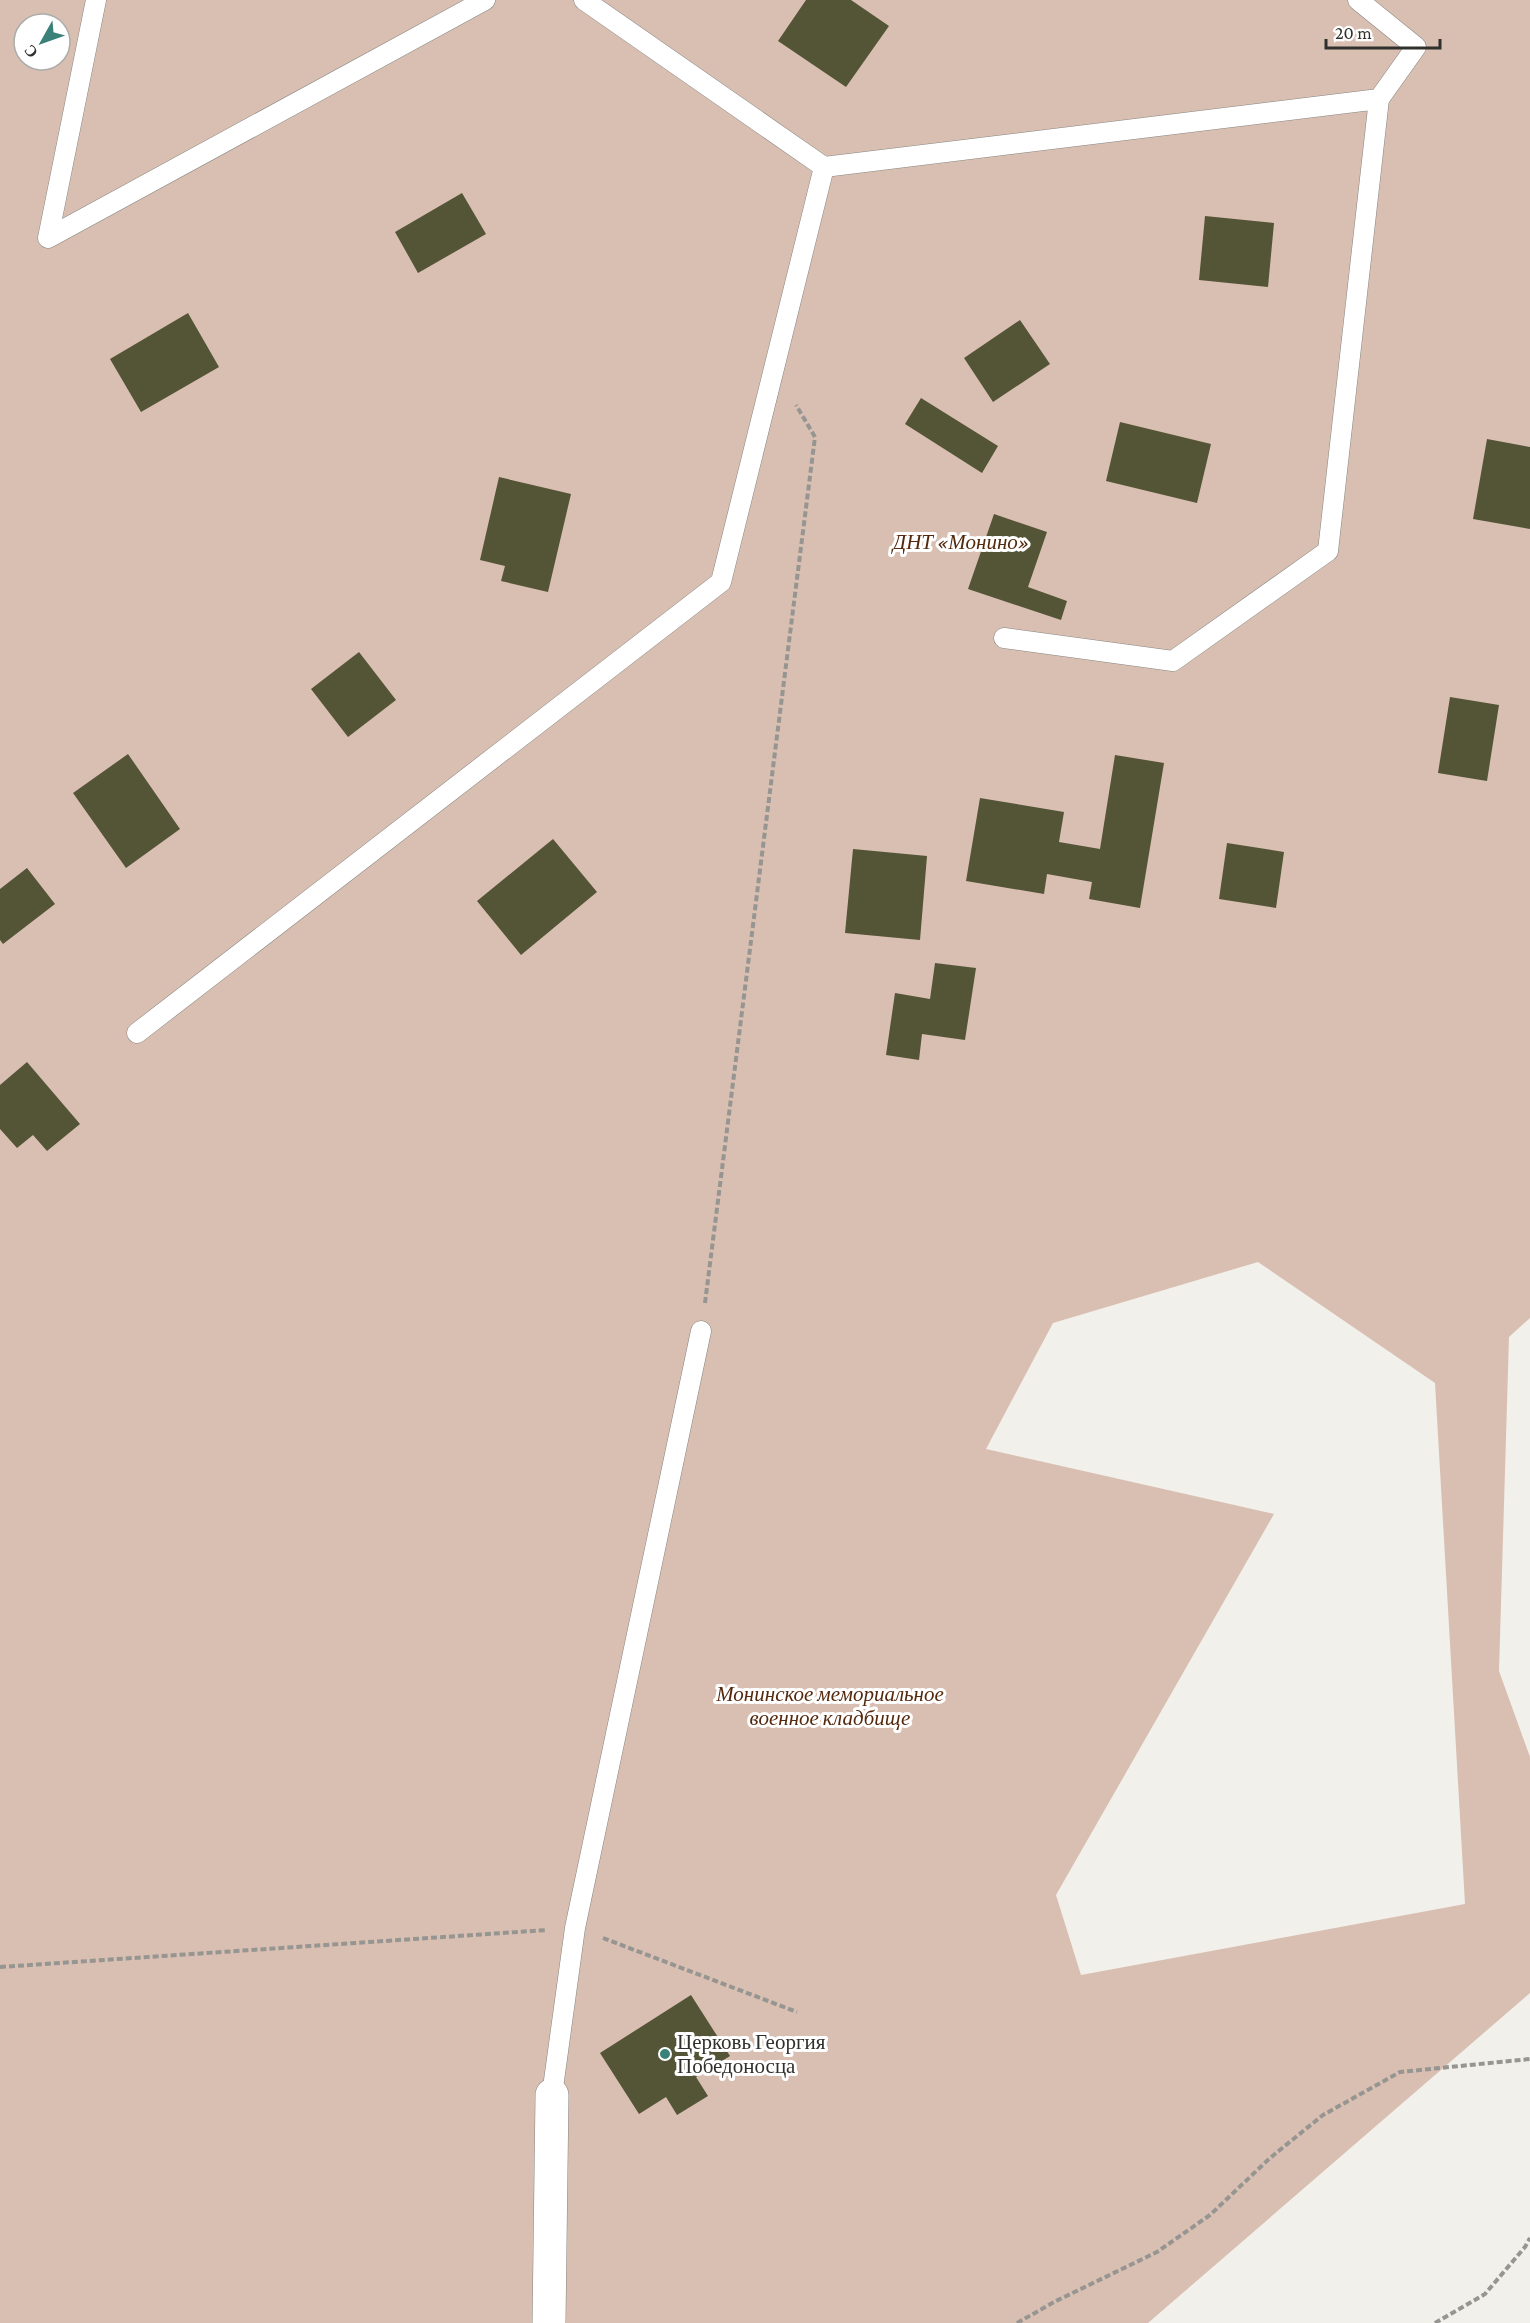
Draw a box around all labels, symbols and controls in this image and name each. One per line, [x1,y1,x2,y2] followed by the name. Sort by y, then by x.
[12,12,72,72] north arrow
[1326,12,1440,50] scale bar
[1335,23,1372,43] text: 20 m
[21,41,41,61] text: С
[891,530,1029,554] park label: ДНТ «Монино»
[715,1682,944,1730] park label: Монинское мемориальное военное кладбище
[677,2030,826,2078] place label: Церковь Георгия Победоносца
[658,2047,672,2061] marker: Церковь Георгия Победоносца

